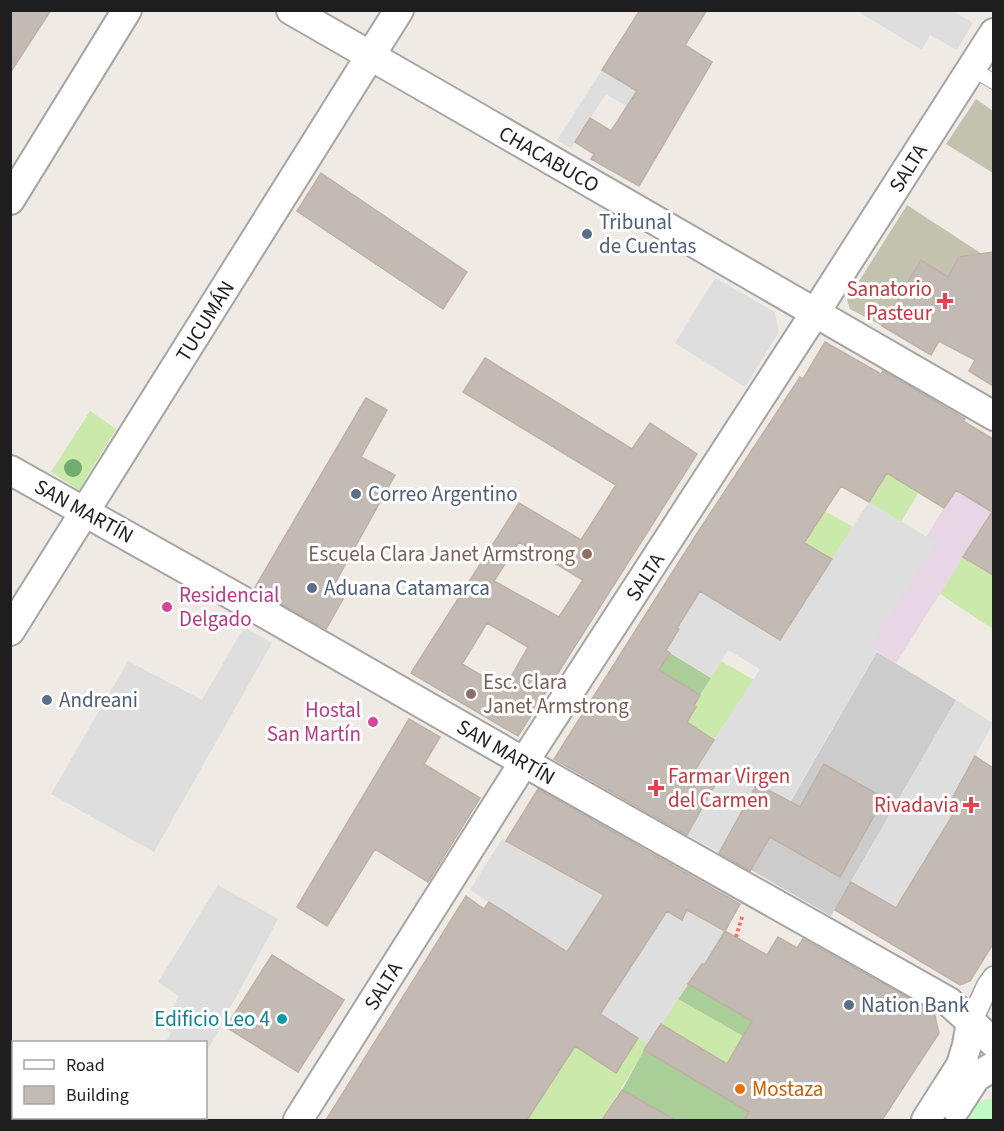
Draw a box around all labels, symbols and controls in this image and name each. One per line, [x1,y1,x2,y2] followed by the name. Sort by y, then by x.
[493,118,605,200] street label: CHACABUCO
[881,137,935,198] street label: SALTA
[599,207,697,261] place label: Tribunal de Cuentas
[580,227,594,241] marker: Tribunal de Cuentas
[846,274,933,328] place label: Sanatorio Pasteur
[168,275,242,367] street label: TUCUMÁN
[936,292,954,310] marker: Sanatorio Pasteur
[29,471,139,551] street label: SAN MARTÍN
[368,479,518,509] place label: Correo Argentino
[349,487,363,501] marker: Correo Argentino
[308,539,575,569] place label: Escuela Clara Janet Armstrong
[618,546,672,607] street label: SALTA
[580,547,594,561] marker: Escuela Clara Janet Armstrong
[324,573,490,603] place label: Aduana Catamarca
[179,580,279,634] place label: Residencial Delgado
[305,581,319,595] marker: Aduana Catamarca
[160,600,174,614] marker: Residencial Delgado
[483,667,629,721] place label: Esc. Clara Janet Armstrong
[59,685,138,715] place label: Andreani
[464,687,478,701] marker: Esc. Clara Janet Armstrong
[40,693,54,707] marker: Andreani
[267,695,361,749] place label: Hostal San Martín
[451,712,561,792] street label: SAN MARTÍN
[366,715,380,729] marker: Hostal San Martín
[668,761,790,815] place label: Farmar Virgen del Carmen
[649,781,663,795] marker: Farmar Virgen del Carmen
[874,790,959,820] place label: Rivadavia
[964,798,978,812] marker: Rivadavia
[356,955,410,1016] street label: SALTA
[861,990,970,1020] place label: Nation Bank
[842,998,856,1012] marker: Nation Bank
[154,1004,270,1034] place label: Edificio Leo 4
[275,1012,289,1026] marker: Edificio Leo 4
[12,1041,207,1119] legend
[66,1053,105,1078] text: Road
[752,1074,823,1104] place label: Mostaza
[733,1082,747,1096] marker: Mostaza
[66,1083,129,1108] text: Building

